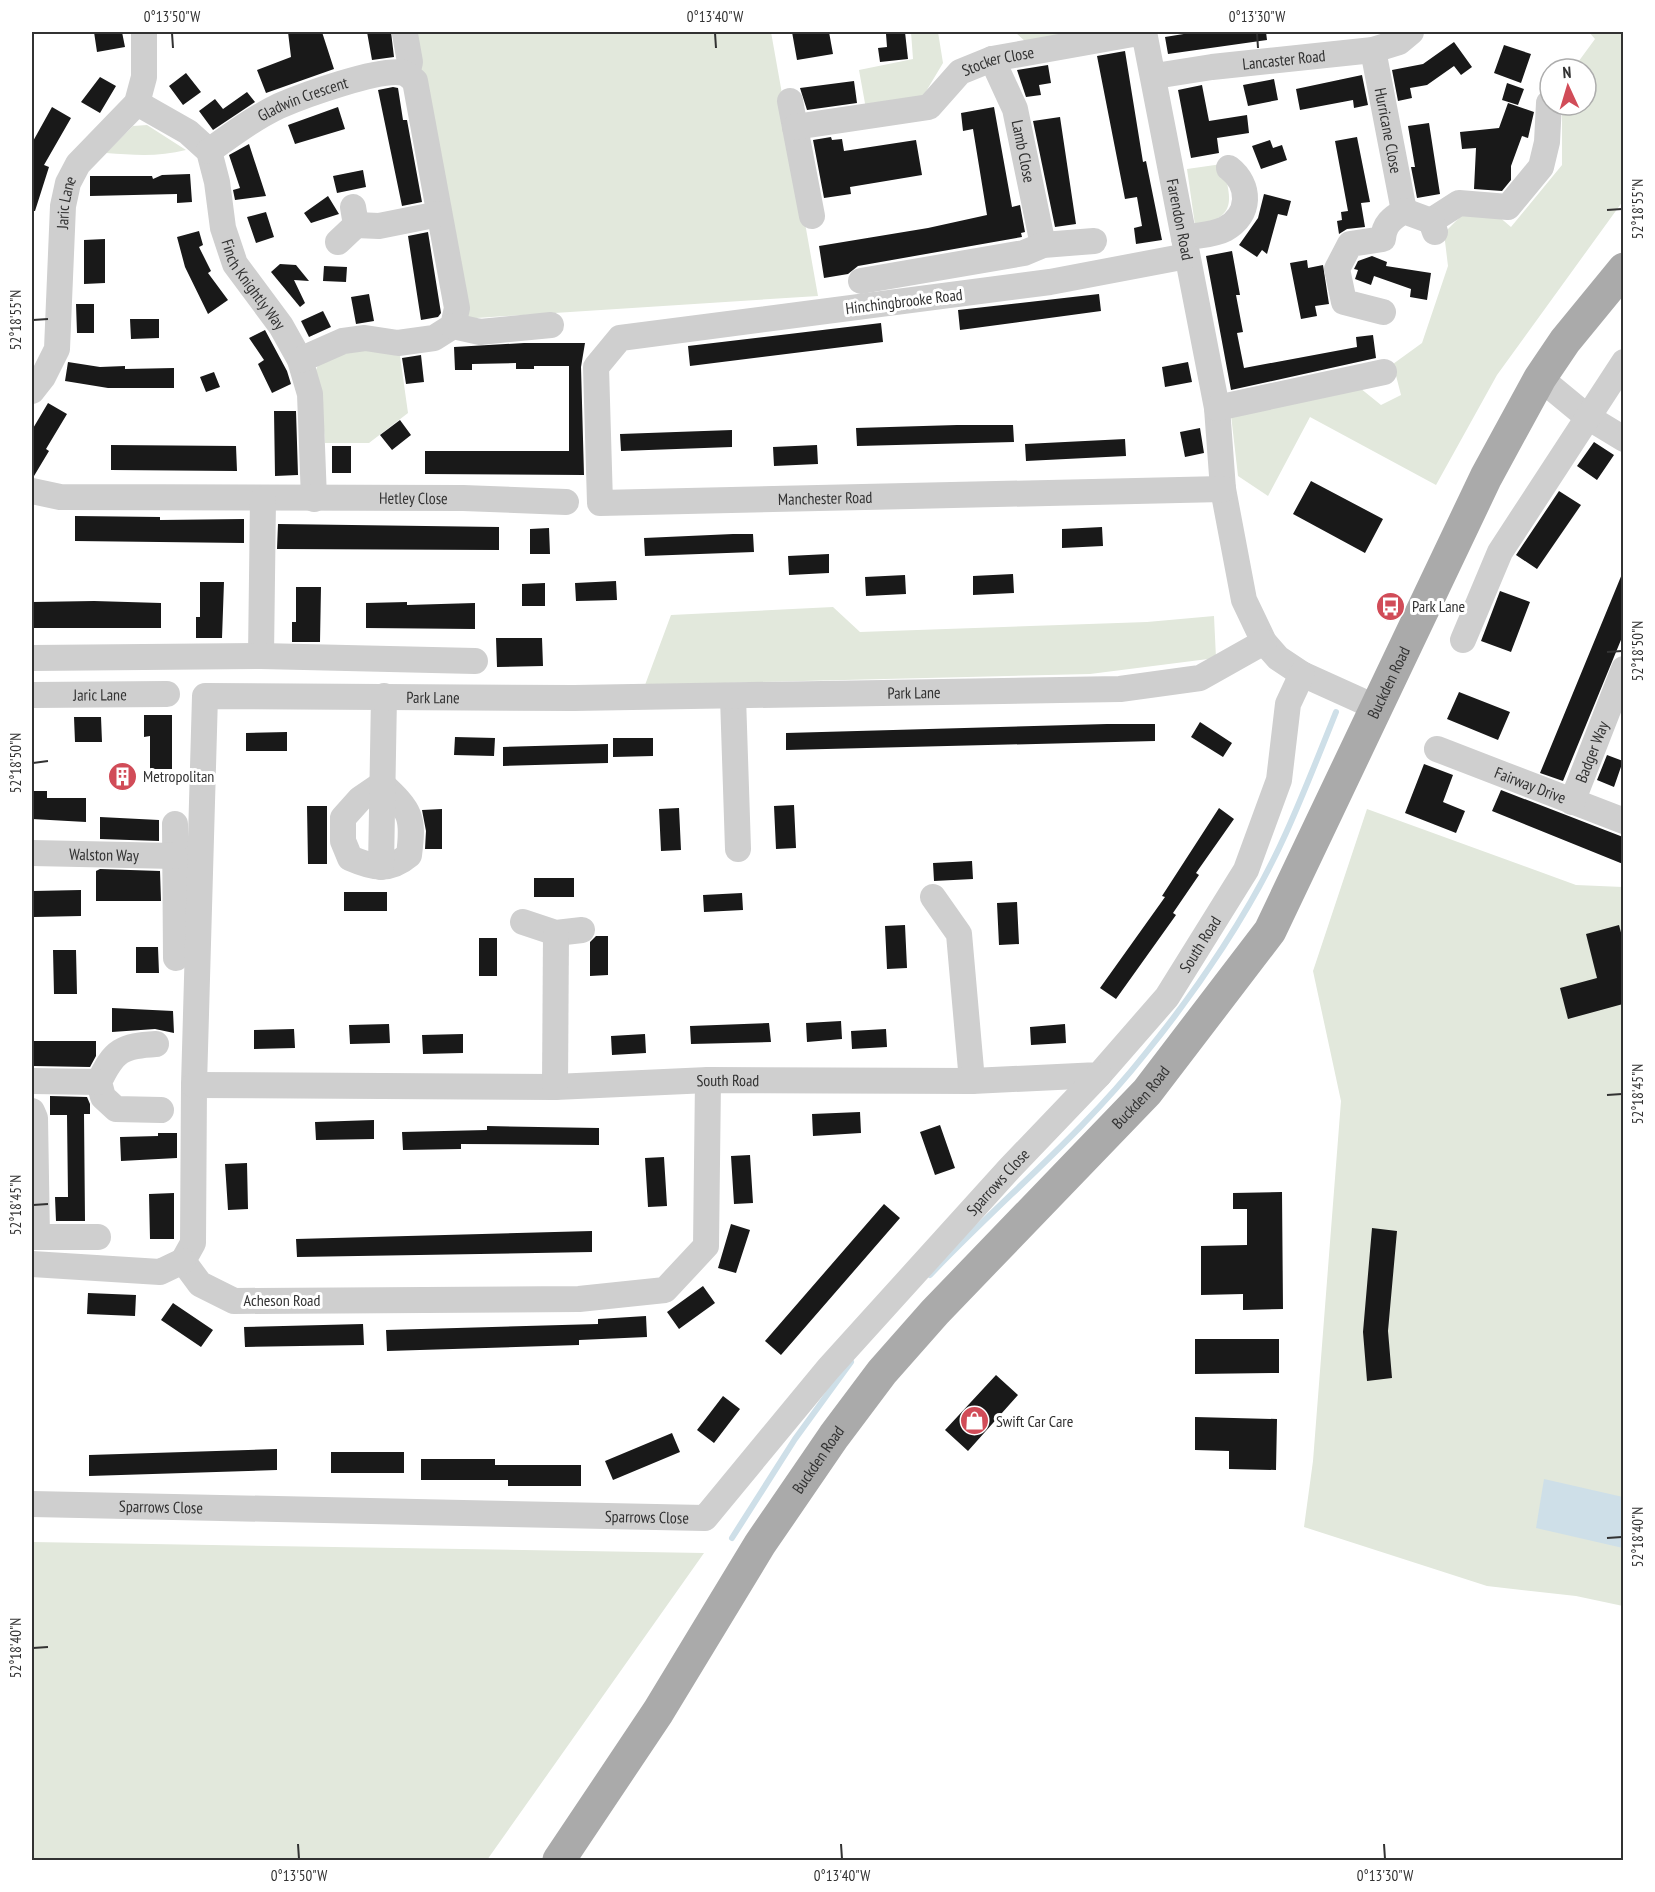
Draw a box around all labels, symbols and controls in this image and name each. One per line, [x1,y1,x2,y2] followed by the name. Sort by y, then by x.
[144,7,200,26] text: 0°13'50"W
[687,7,743,26] text: 0°13'40"W
[1229,7,1285,26] text: 0°13'30"W
[959,42,1035,80] street label: Stocker Close
[1241,45,1326,74] street label: Lancaster Road
[1538,57,1598,117] north arrow
[1562,62,1572,82] text: N
[254,72,351,126] street label: Gladwin Crescent
[1370,86,1407,175] street label: Hurricane Close
[1007,118,1040,184] street label: Lamb Close
[52,172,80,230] street label: Jaric Lane
[1163,177,1198,262] street label: Farendon Road
[1628,179,1647,239] text: 52°18'55"N
[217,236,290,333] street label: Finch Knightly Way
[844,284,964,318] street label: Hinchingbrooke Road
[6,290,25,350] text: 52°18'55"N
[778,487,873,509] street label: Manchester Road
[379,488,448,508] street label: Hetley Close
[1375,590,1407,622] bus stop icon: Park Lane
[1412,596,1465,616] place label: Park Lane
[1628,621,1647,681] text: 52°18'50"N
[1363,643,1414,722] street label: Buckden Road
[887,682,941,703] street label: Park Lane
[72,684,127,705] street label: Jaric Lane
[406,687,460,707] street label: Park Lane
[1571,718,1613,785] street label: Badger Way
[6,733,25,793] text: 52°18'50"N
[106,760,138,792] building icon: Metropolitan
[1492,762,1569,808] street label: Fairway Drive
[143,766,214,786] place label: Metropolitan
[69,844,139,865] street label: Walston Way
[1175,912,1225,976] street label: South Road
[1107,1061,1174,1133] street label: Buckden Road
[1628,1064,1647,1124] text: 52°18'45"N
[696,1070,759,1091] street label: South Road
[962,1144,1033,1220] street label: Sparrows Close
[6,1175,25,1235] text: 52°18'45"N
[244,1290,320,1310] street label: Acheson Road
[959,1405,991,1437] shop icon: Swift Car Care
[996,1411,1073,1431] place label: Swift Car Care
[788,1422,848,1497] street label: Buckden Road
[119,1496,203,1518] street label: Sparrows Close
[605,1506,689,1528] street label: Sparrows Close
[1628,1507,1647,1567] text: 52°18'40"N
[6,1618,25,1678] text: 52°18'40"N
[271,1866,327,1885] text: 0°13'50"W
[814,1866,870,1885] text: 0°13'40"W
[1357,1866,1413,1885] text: 0°13'30"W

